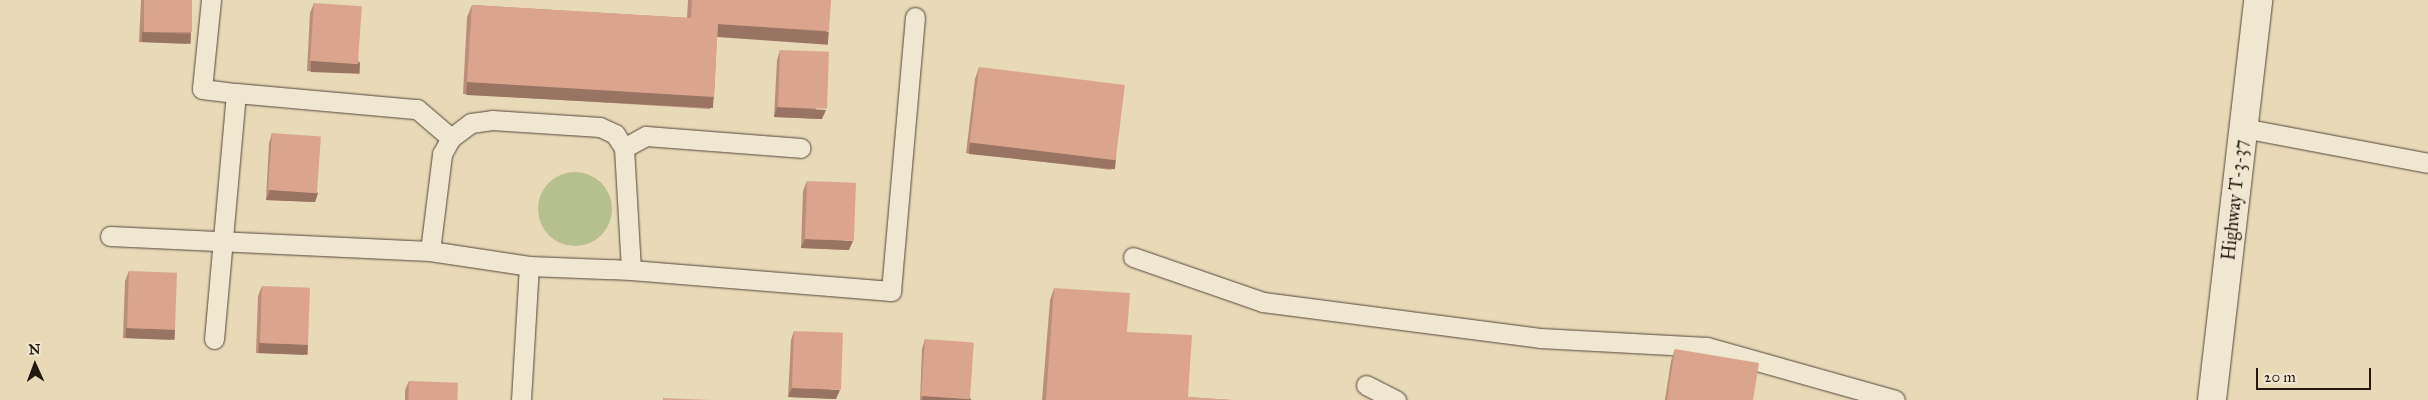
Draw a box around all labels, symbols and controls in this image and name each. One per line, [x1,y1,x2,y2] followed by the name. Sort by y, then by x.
[2218,139,2252,261] street label: Highway T-3-37
[10,340,60,390] north arrow
[28,341,41,358] text: N
[2258,358,2373,390] scale bar
[2264,368,2296,386] text: 20 m

